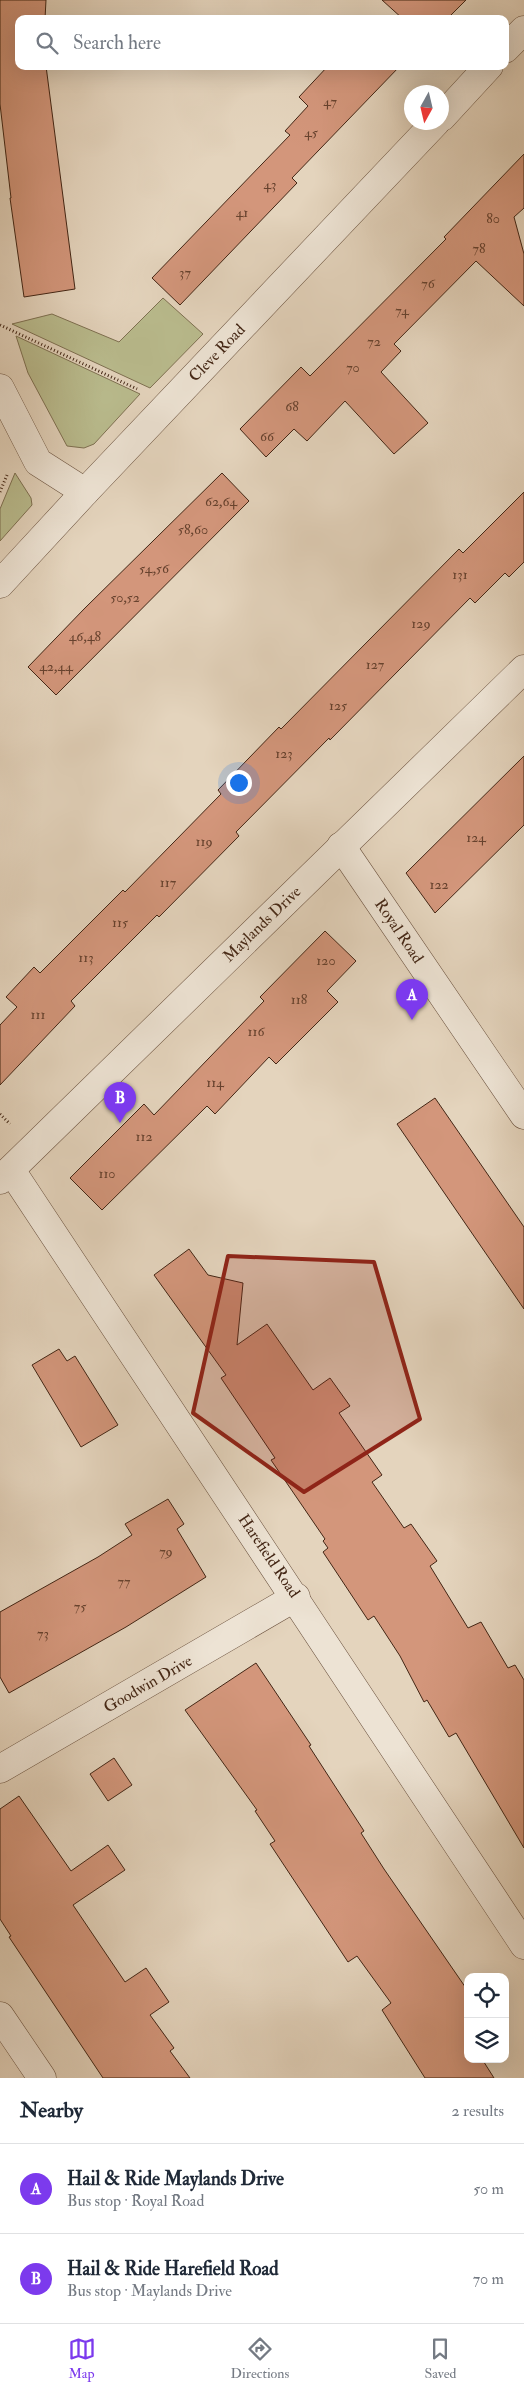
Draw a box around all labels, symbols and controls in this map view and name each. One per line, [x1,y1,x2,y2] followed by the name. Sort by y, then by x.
[15,15,509,70] search box
[33,29,61,57] icon: search
[73,31,161,55] text: Search here
[404,85,449,130] north arrow
[323,93,337,110] house number: 47
[304,124,319,141] house number: 45
[264,176,276,193] house number: 43
[236,204,248,221] house number: 41
[486,210,500,227] house number: 80
[473,240,486,257] house number: 78
[179,264,191,281] house number: 37
[421,275,436,292] house number: 76
[395,302,410,319] house number: 74
[185,320,250,386] street label: Cleve Road
[367,333,381,350] house number: 72
[346,359,360,376] house number: 70
[285,398,299,415] house number: 68
[260,428,275,445] house number: 66
[205,493,238,510] house number: 62,64
[178,521,208,538] house number: 58,60
[139,560,170,577] house number: 54,56
[452,566,468,583] house number: 131
[110,589,140,606] house number: 50,52
[411,615,431,632] house number: 129
[69,628,102,645] house number: 46,48
[366,656,385,673] house number: 127
[39,658,74,675] house number: 42,44
[329,697,348,714] house number: 125
[275,745,293,762] house number: 123
[226,770,252,796] your location
[466,829,487,846] house number: 124
[195,833,213,850] house number: 119
[160,874,177,891] house number: 117
[429,876,449,893] house number: 122
[219,882,305,966] street label: Maylands Drive
[370,895,428,967] street label: Royal Road
[112,914,129,931] house number: 115
[78,949,94,966] house number: 113
[316,952,336,969] house number: 120
[396,979,428,1020] pin: A
[291,991,308,1008] house number: 118
[31,1006,46,1023] house number: 111
[248,1023,265,1040] house number: 116
[206,1074,225,1091] house number: 114
[104,1082,136,1123] pin: B
[135,1128,153,1145] house number: 112
[98,1165,116,1182] house number: 110
[234,1510,304,1602] street label: Harefield Road
[159,1543,173,1560] house number: 79
[118,1573,131,1590] house number: 77
[74,1598,87,1615] house number: 75
[37,1625,49,1642] house number: 73
[100,1650,196,1717] street label: Goodwin Drive
[464,1973,509,2063] map controls
[464,1973,509,2018] button: locate
[464,2018,509,2063] button: layers
[20,2097,83,2124] text: Nearby
[451,2101,504,2121] text: 2 results
[67,2167,284,2191] text: Hail & Ride Maylands Drive
[31,2179,41,2199] text: A
[473,2179,504,2199] text: 50 m
[67,2191,204,2211] text: Bus stop · Royal Road
[67,2257,279,2281] text: Hail & Ride Harefield Road
[31,2269,41,2289] text: B
[473,2269,504,2289] text: 70 m
[67,2281,232,2301] text: Bus stop · Maylands Drive
[68,2335,96,2382] tab: Map
[231,2335,289,2382] tab: Directions
[424,2335,456,2382] tab: Saved

